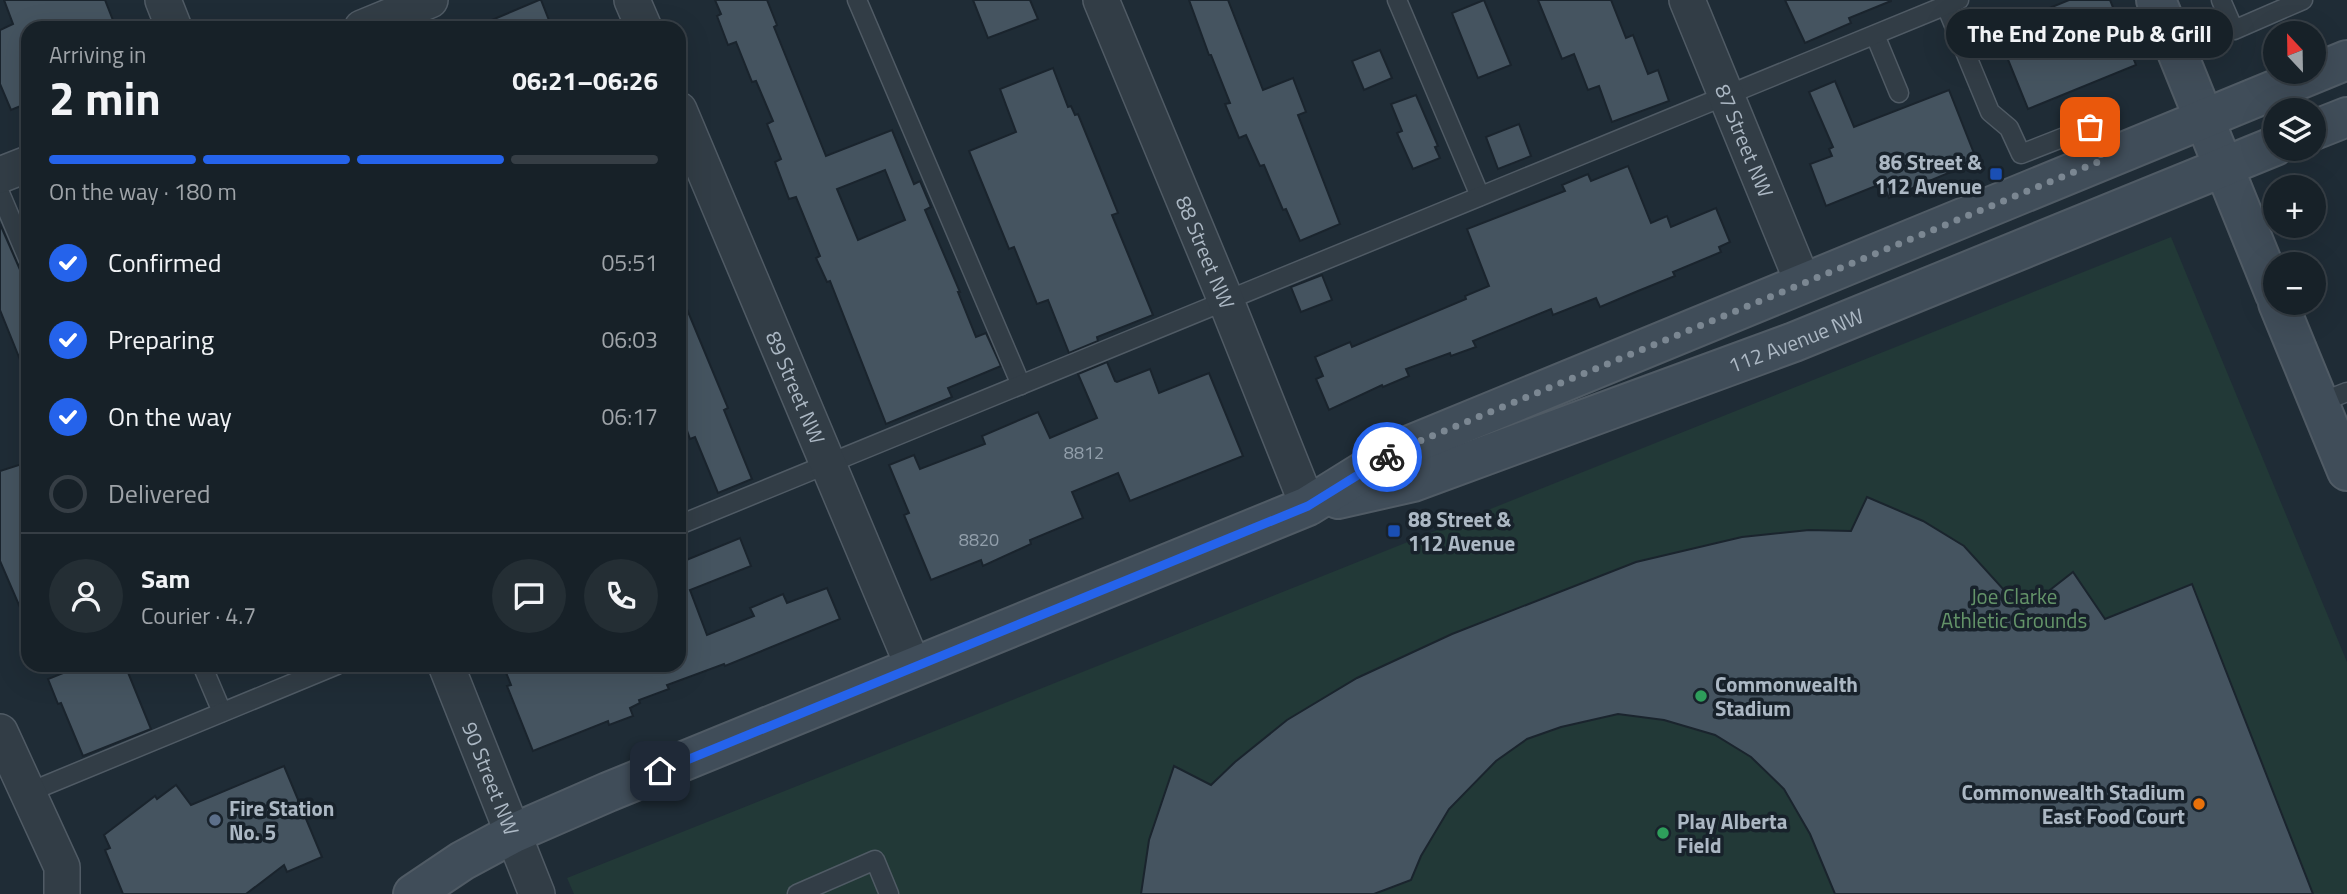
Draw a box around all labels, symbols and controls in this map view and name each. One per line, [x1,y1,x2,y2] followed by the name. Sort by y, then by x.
[1946,8,2234,57] callout: The End Zone Pub & Grill
[1967,16,2212,51] text: The End Zone Pub & Grill
[2263,21,2326,84] north arrow
[2263,21,2326,315] map controls
[49,37,146,72] text: Arriving in
[512,61,658,100] text: 06:21–06:26
[49,63,161,133] text: 2 min
[1707,79,1782,202] street label: 87 Street NW
[2060,97,2120,157] pin
[2263,98,2326,161] button: layers
[2071,108,2109,146] icon: bag
[1875,146,1982,202] place label: 86 Street & 112 Avenue
[1988,166,2004,182] marker: 86 Street & 112 Avenue
[49,174,237,209] text: On the way · 180 m
[2263,175,2326,238] button: +
[1168,191,1243,314] street label: 88 Street NW
[108,243,222,282] text: Confirmed
[49,244,87,282] icon: check
[601,245,658,280] text: 05:51
[2263,252,2326,315] button: −
[1723,299,1868,381] street label: 112 Avenue NW
[108,320,214,359] text: Preparing
[49,321,87,359] icon: check
[601,322,658,357] text: 06:03
[758,326,834,449] street label: 89 Street NW
[108,397,232,436] text: On the way
[49,398,87,436] icon: check
[601,399,658,434] text: 06:17
[1352,422,1422,492] courier
[1368,438,1406,476] icon: bike
[1064,439,1104,466] house number: 8812
[108,474,211,513] text: Delivered
[1408,503,1515,559] place label: 88 Street & 112 Avenue
[1386,523,1402,539] marker: 88 Street & 112 Avenue
[959,526,999,553] house number: 8820
[49,559,123,633] button: person
[141,559,190,598] text: Sam
[492,559,566,633] button: chat
[584,559,658,633] button: phone
[1941,580,2087,636] park label: Joe Clarke Athletic Grounds
[141,598,256,633] text: Courier · 4.7
[1715,668,1858,724] place label: Commonwealth Stadium
[1693,688,1709,704] marker: Commonwealth Stadium
[454,717,528,840] street label: 90 Street NW
[630,741,690,801] pin
[641,752,679,790] icon: home
[1962,776,2185,832] place label: Commonwealth Stadium East Food Court
[229,792,334,848] place label: Fire Station No. 5
[2191,796,2207,812] marker: Commonwealth Stadium East Food Court
[1677,805,1788,861] place label: Play Alberta Field
[207,812,223,828] marker: Fire Station No. 5
[1655,825,1671,841] marker: Play Alberta Field

